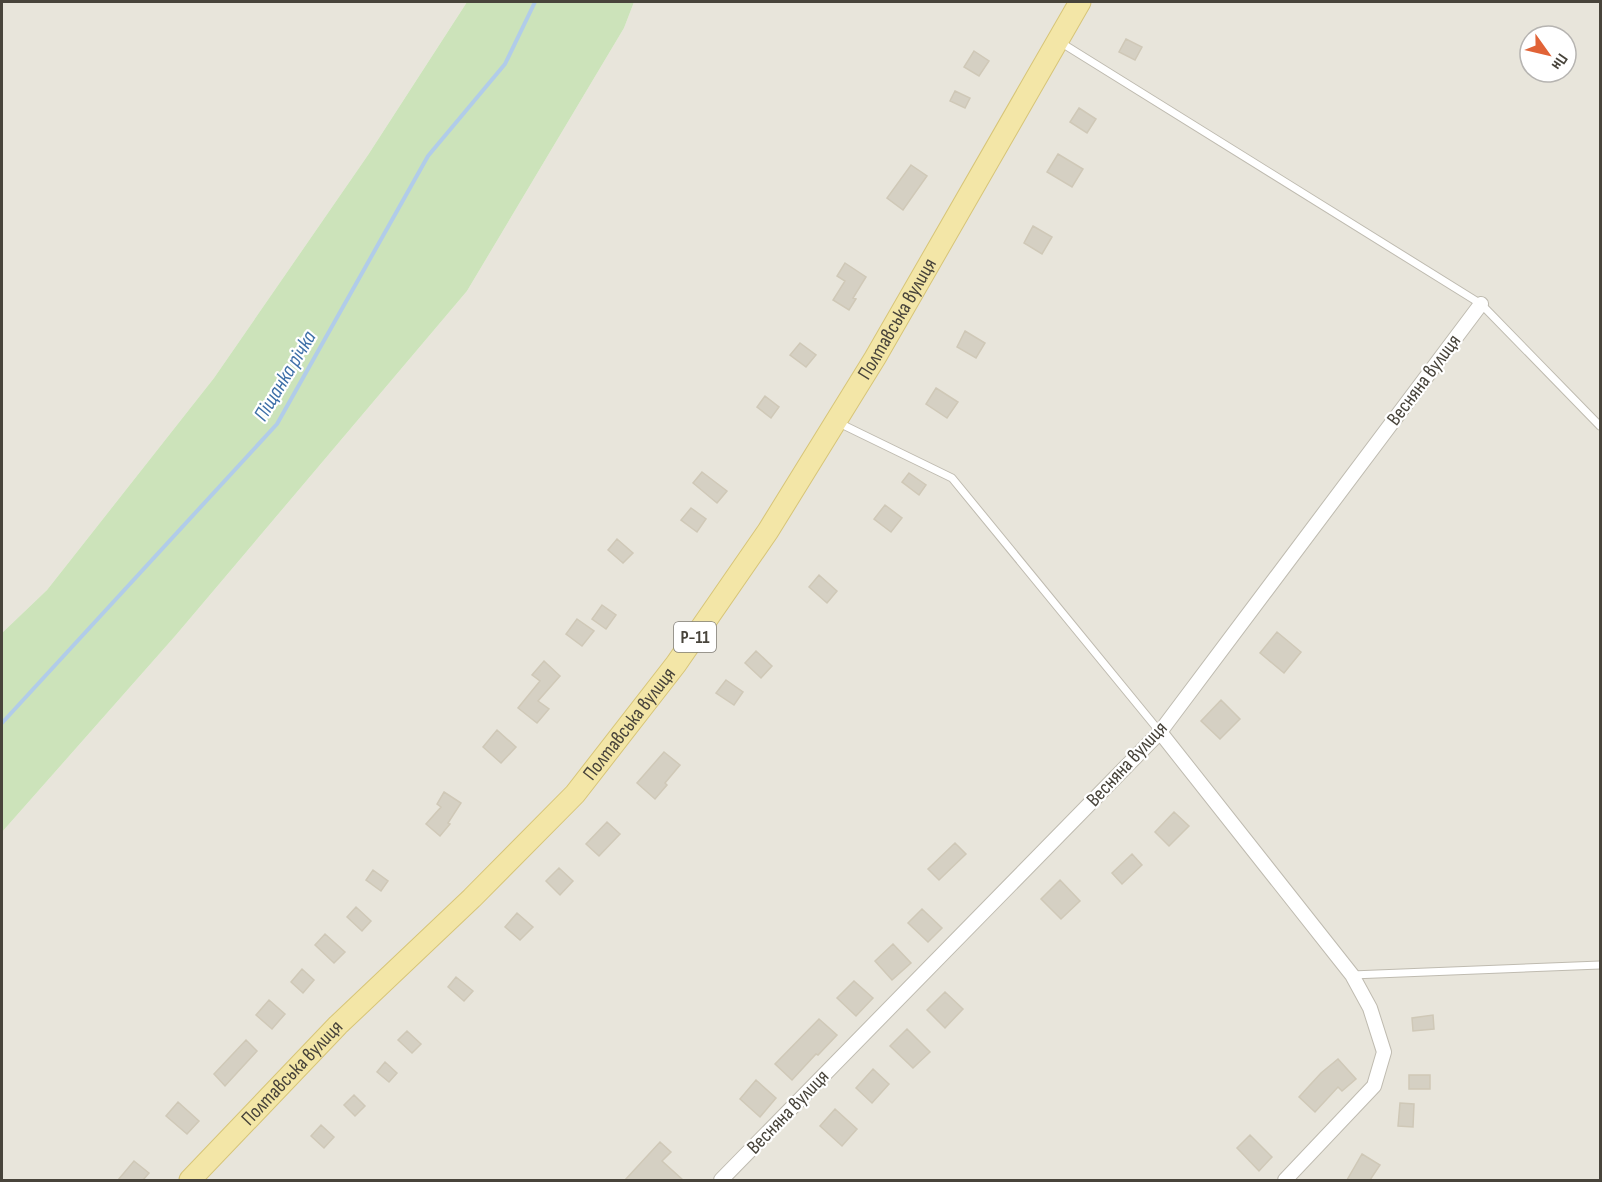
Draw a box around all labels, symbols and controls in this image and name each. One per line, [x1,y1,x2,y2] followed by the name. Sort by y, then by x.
[1518,24,1578,84] north arrow
[1547,50,1571,73] text: Пн
[853,254,942,384] street label: Полтавська вулиця
[248,326,322,426] water label: Піщанка річка
[1382,330,1466,430] street label: Весняна вулиця
[674,622,716,652] road number: Р-11
[578,663,681,785] street label: Полтавська вулиця
[1081,716,1173,812] street label: Весняна вулиця
[236,1015,348,1131] street label: Полтавська вулиця
[742,1065,834,1159] street label: Весняна вулиця

